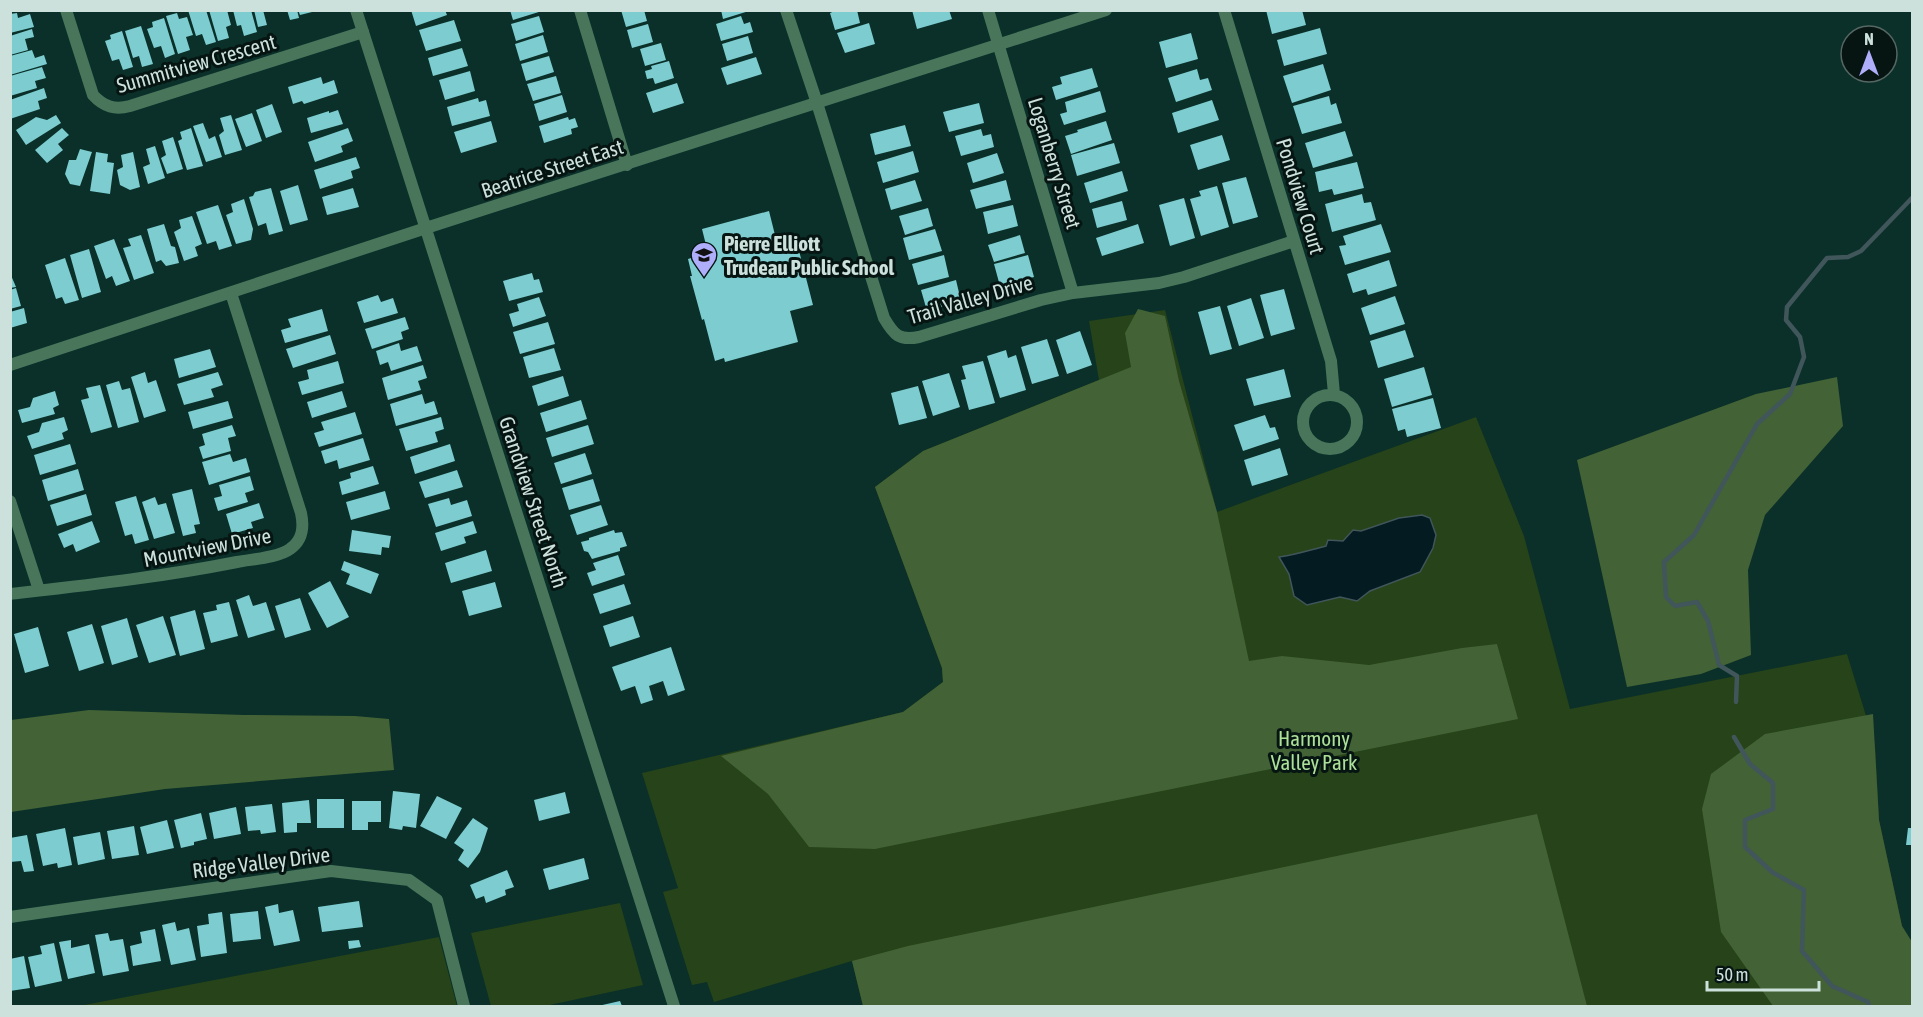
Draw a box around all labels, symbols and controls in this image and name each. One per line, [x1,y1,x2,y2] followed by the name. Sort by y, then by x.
[1839,24,1899,84] north arrow
[114,29,278,97] street label: Summitview Crescent
[1864,30,1874,48] text: N
[1024,94,1086,232] street label: Loganberry Street
[478,134,626,202] street label: Beatrice Street East
[1272,135,1330,257] street label: Pondview Court
[724,231,895,279] place label: Pierre Elliott Trudeau Public School
[689,240,719,278] school or university icon: Pierre Elliott Trudeau Public School
[905,270,1035,328] street label: Trail Valley Drive
[495,413,573,591] street label: Grandview Street North
[141,523,273,571] street label: Mountview Drive
[1271,726,1357,774] park label: Harmony Valley Park
[191,842,331,882] street label: Ridge Valley Drive
[1707,954,1820,992] scale bar
[1716,964,1748,985] text: 50 m

